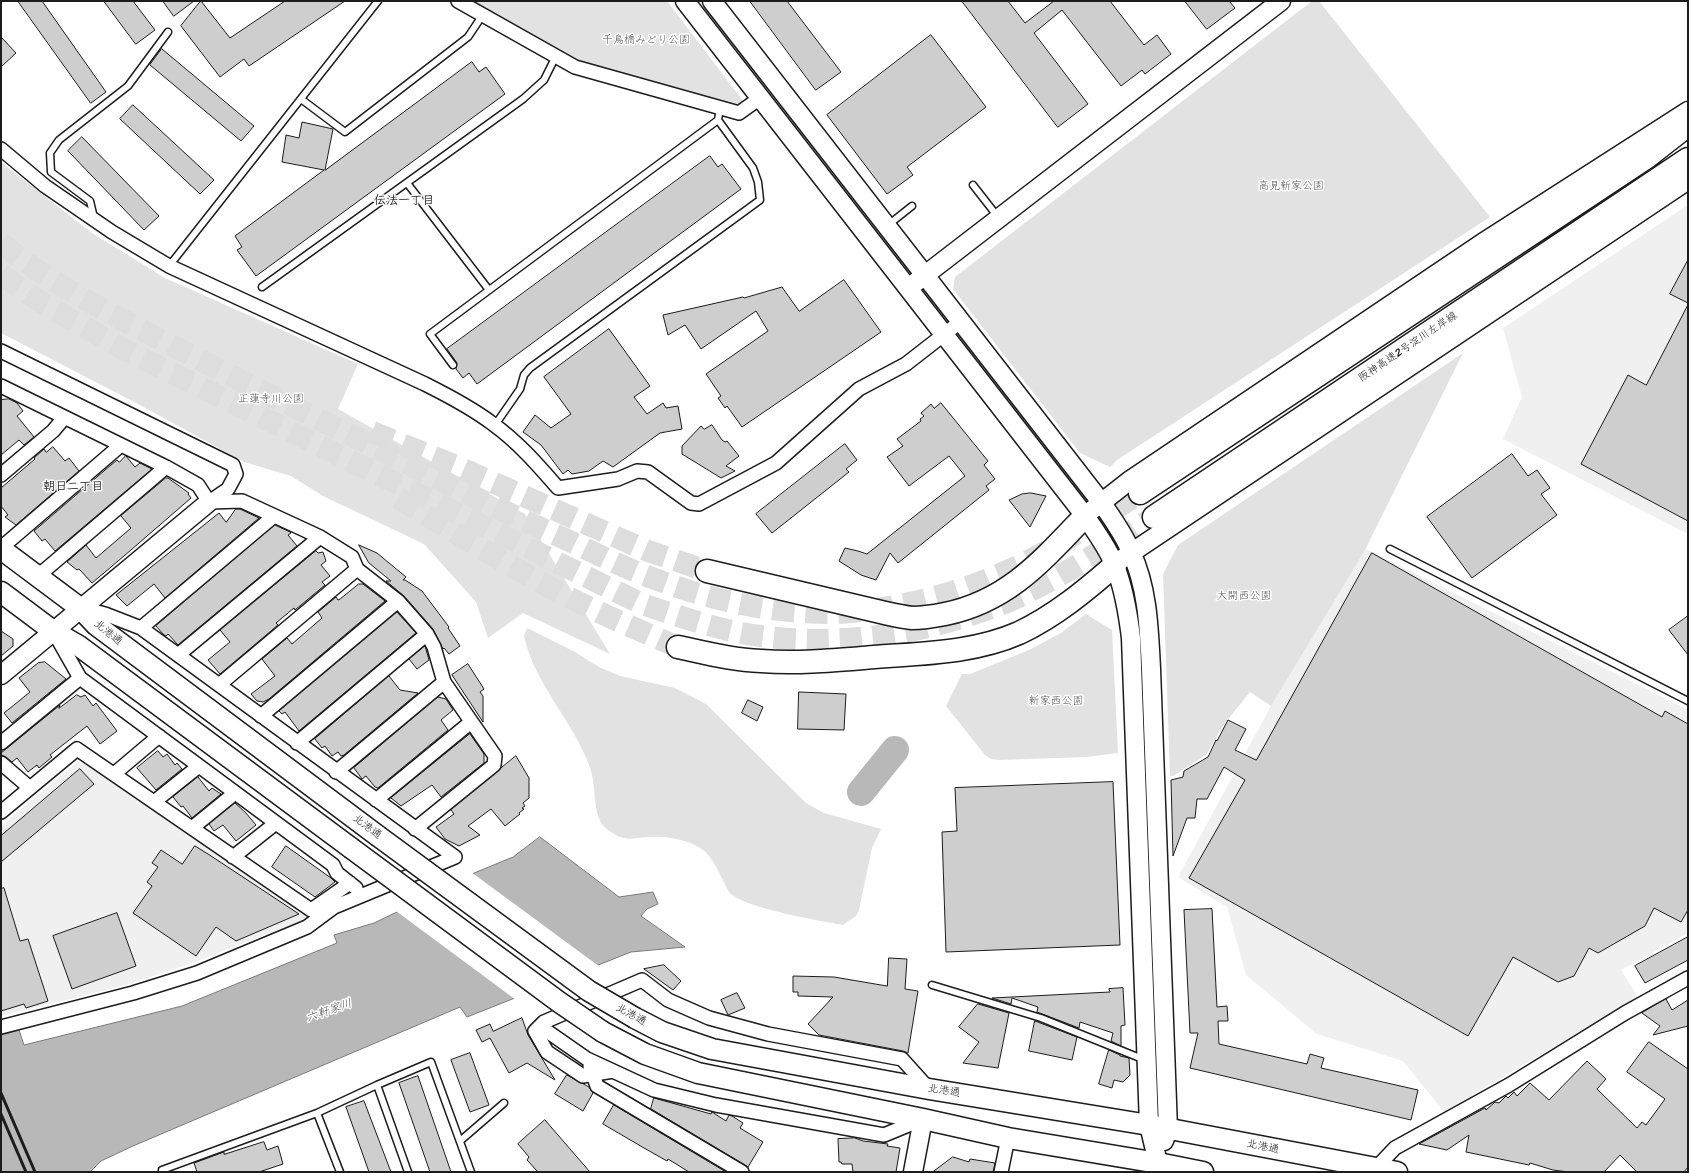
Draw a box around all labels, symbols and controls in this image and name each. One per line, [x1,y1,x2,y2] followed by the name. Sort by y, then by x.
[602,33,690,47] park label: 千鳥橋みどり公園
[1258,179,1324,193] park label: 高見新家公園
[374,194,434,208] district label: 伝法一丁目
[1356,309,1460,385] street label: 阪神高速2号淀川左岸線
[238,392,304,406] park label: 正蓮寺川公園
[43,480,103,494] district label: 朝日二丁目
[1217,589,1271,603] park label: 大開西公園
[91,617,125,649] street label: 北港通
[1029,694,1083,708] park label: 新家西公園
[350,812,384,842] street label: 北港通
[304,996,354,1026] water label: 六軒家川
[613,1001,649,1029] street label: 北港通
[927,1082,961,1100] street label: 北港通
[1246,1137,1280,1157] street label: 北港通

